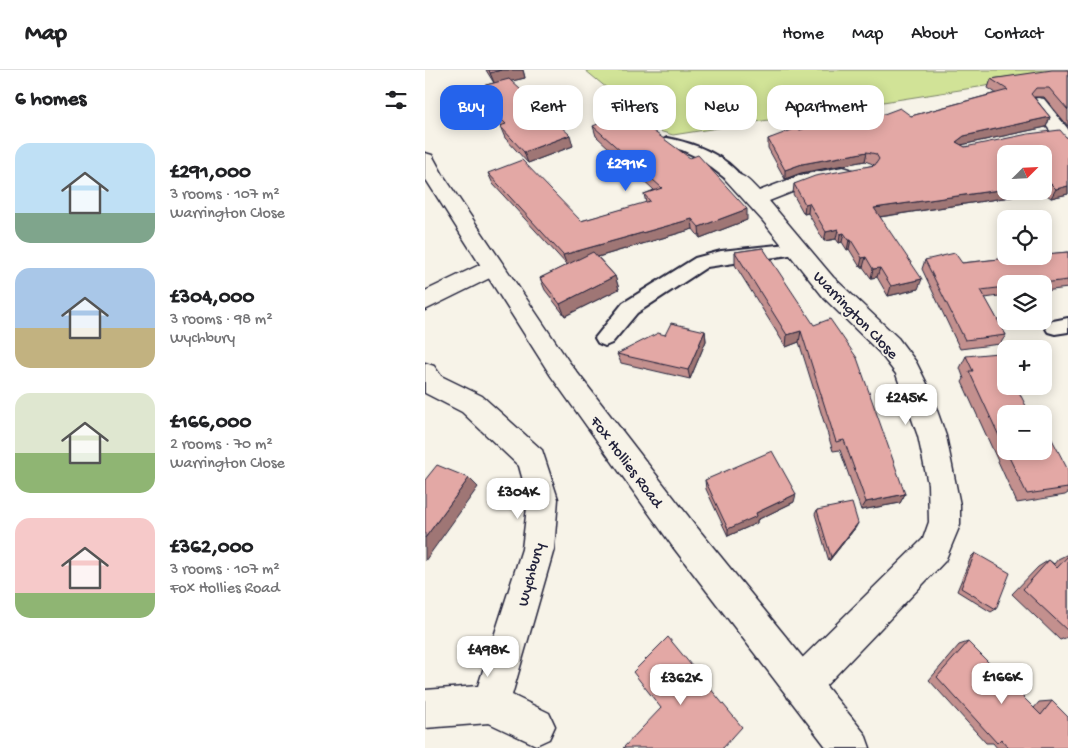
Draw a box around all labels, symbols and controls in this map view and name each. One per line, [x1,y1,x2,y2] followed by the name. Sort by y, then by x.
[25,20,67,49] text: Map
[782,24,824,45] text: Home
[852,24,883,45] text: Map
[911,24,957,45] text: About
[985,24,1043,45] text: Contact
[440,85,503,130] chip: Buy
[513,85,583,130] chip: Rent
[593,85,676,130] chip: Filters
[686,85,757,130] chip: New
[767,85,884,130] chip: Apartment
[382,86,410,114] icon: filters
[15,88,86,113] text: 6 homes
[997,145,1053,200] north arrow
[997,145,1052,460] map controls
[591,150,661,192] pin: £291K
[607,156,645,175] text: £291K
[170,161,251,186] text: £291,000
[55,163,115,223] icon: home
[170,186,280,205] text: 3 rooms · 107 m²
[170,205,285,224] text: Warrington Close
[997,210,1052,265] button: locate
[808,269,902,365] street label: Warrington Close
[997,275,1052,330] button: layers
[170,286,254,311] text: £304,000
[55,288,115,348] icon: home
[170,311,272,330] text: 3 rooms · 98 m²
[170,330,235,349] text: Wychbury
[997,340,1052,395] button: +
[871,384,941,426] pin: £245K
[886,390,926,409] text: £245K
[997,405,1052,460] button: −
[170,411,251,436] text: £166,000
[55,413,115,473] icon: home
[584,413,667,514] street label: Fox Hollies Road
[170,436,273,455] text: 2 rooms · 70 m²
[170,455,285,474] text: Warrington Close
[483,478,553,520] pin: £304K
[498,484,538,503] text: £304K
[170,536,254,561] text: £362,000
[55,538,115,598] icon: home
[515,541,550,609] street label: Wychbury
[170,561,280,580] text: 3 rooms · 107 m²
[170,580,280,599] text: Fox Hollies Road
[453,636,523,678] pin: £498K
[468,642,508,661] text: £498K
[967,662,1037,705] pin: £166K
[646,664,716,706] pin: £362K
[983,669,1021,688] text: £166K
[661,670,701,689] text: £362K

